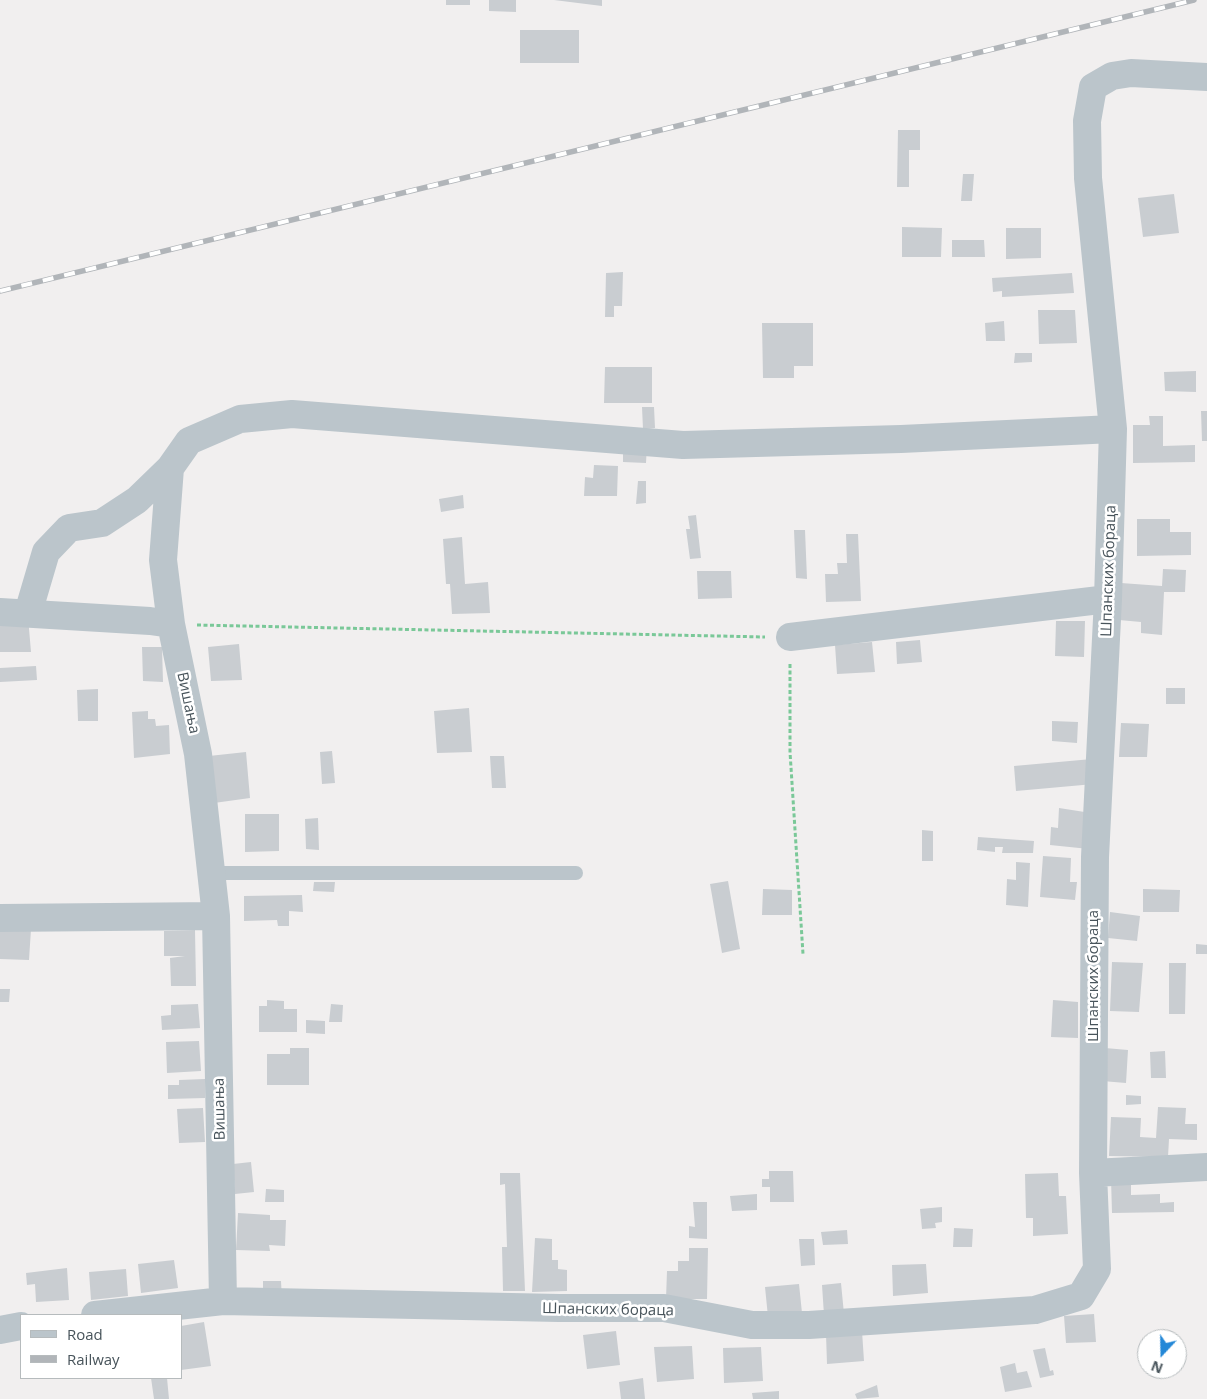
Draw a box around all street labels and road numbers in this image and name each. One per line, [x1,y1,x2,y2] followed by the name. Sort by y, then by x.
[1098,505,1120,637] street label: Шпанских бораца
[173,671,203,735] street label: Вишања
[1085,910,1103,1042] street label: Шпанских бораца
[210,1078,230,1140] street label: Вишања
[542,1300,674,1320] street label: Шпанских бораца

